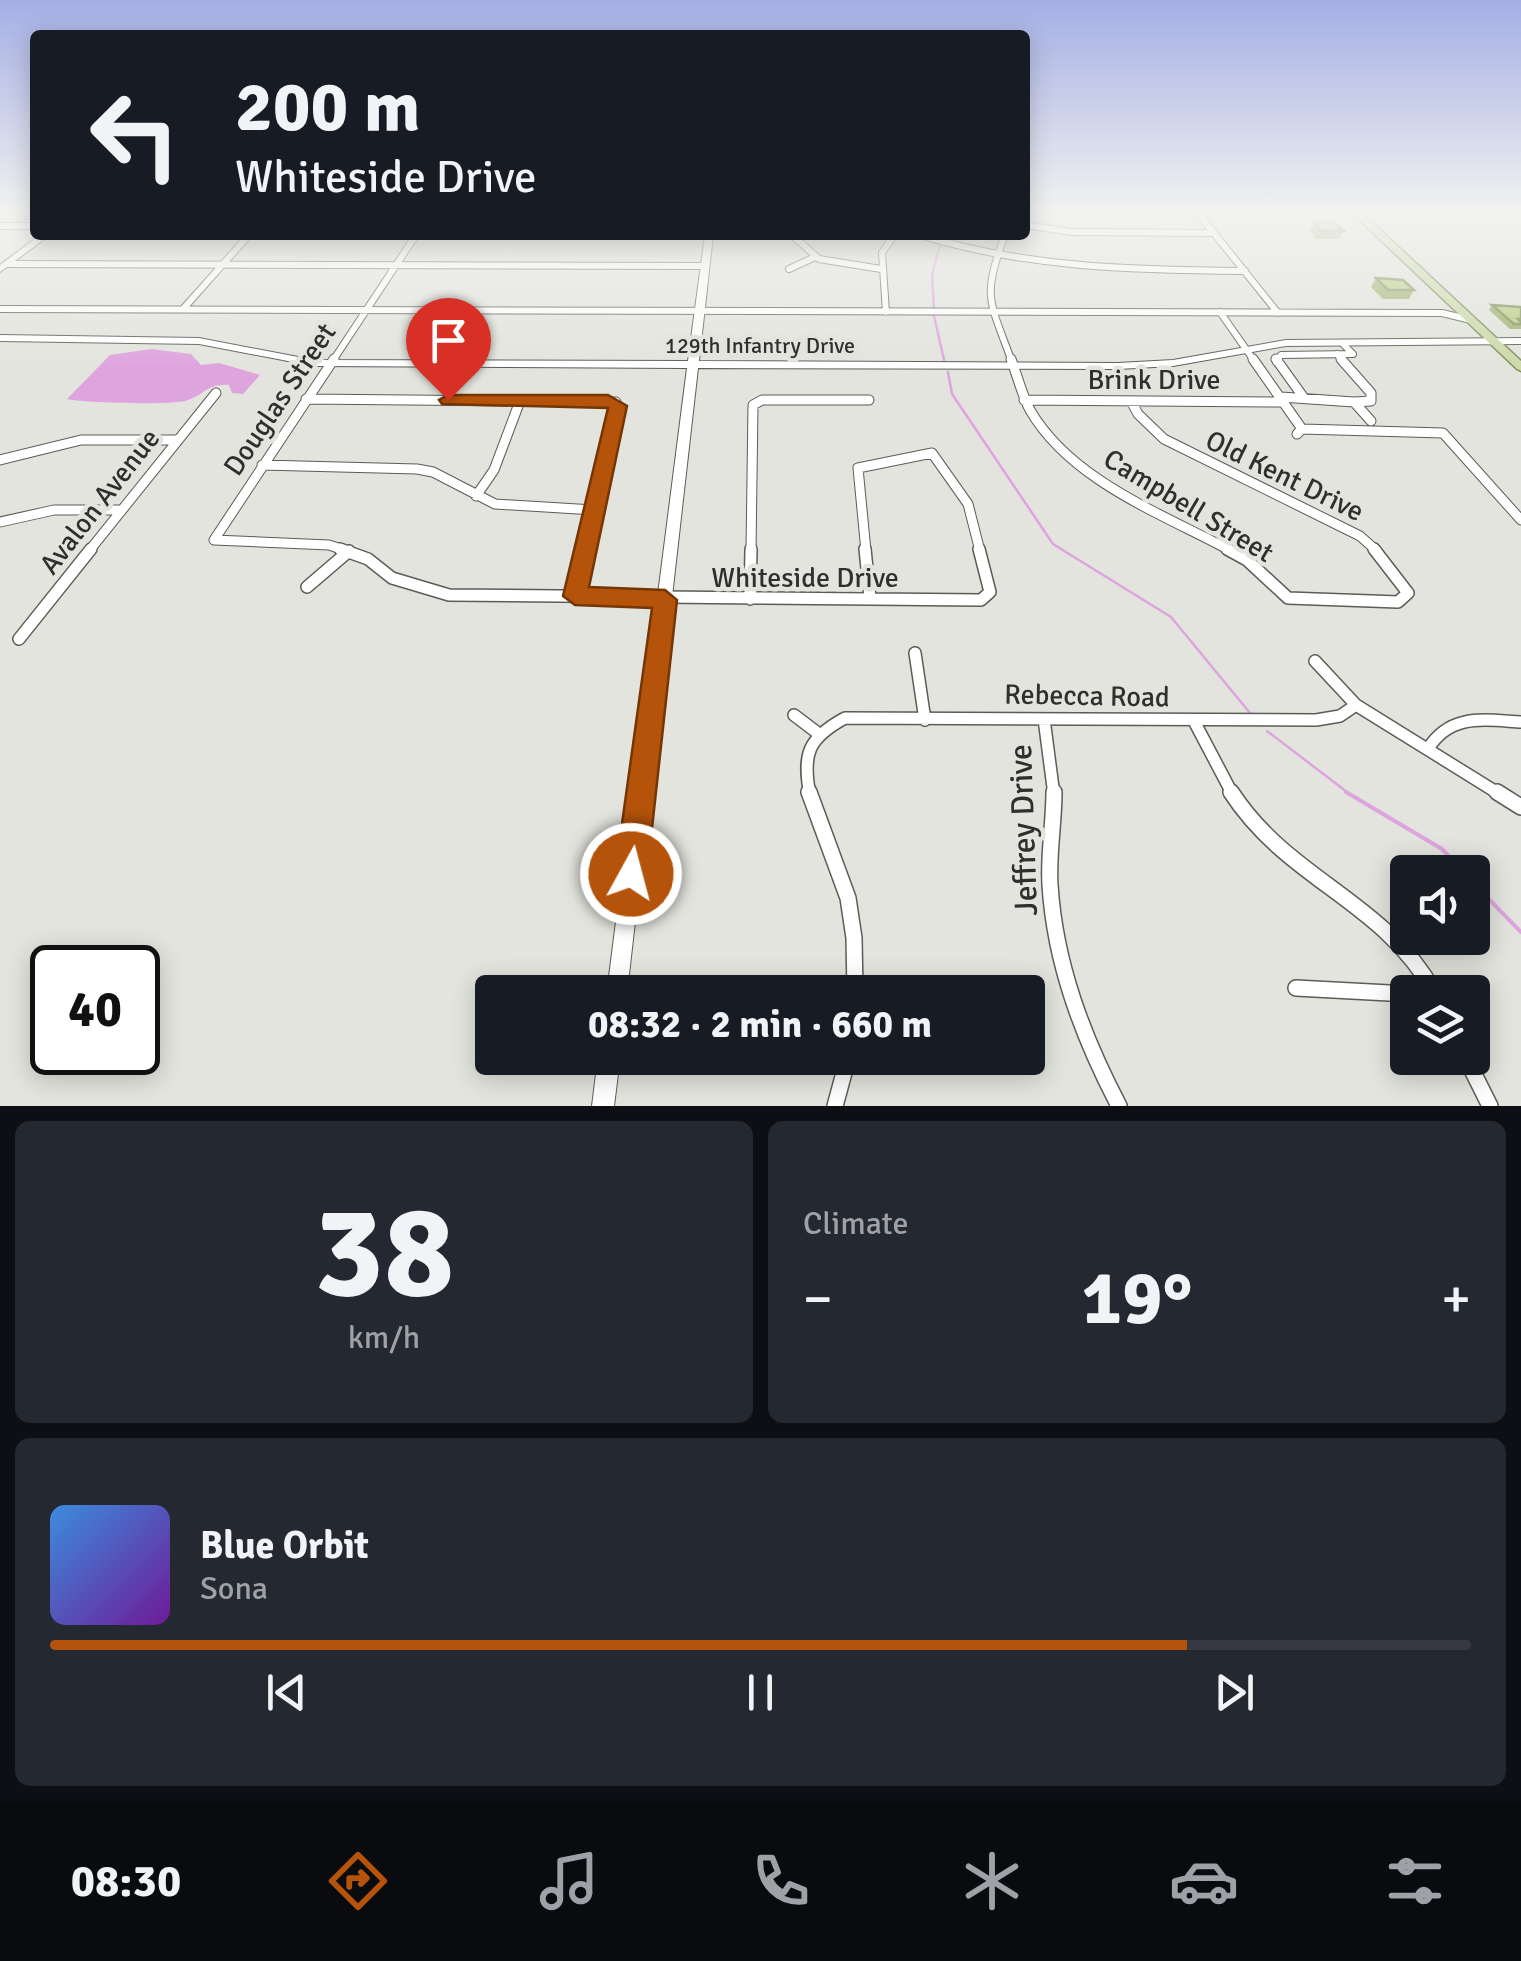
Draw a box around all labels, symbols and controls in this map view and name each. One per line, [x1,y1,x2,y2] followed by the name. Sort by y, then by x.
[235,64,420,150] text: 200 m
[70,70,200,200] icon: left
[235,150,536,205] text: Whiteside Drive
[406,298,491,401] pin
[421,313,476,368] icon: arrive
[216,317,343,482] street label: Douglas Street
[665,332,855,359] street label: 129th Infantry Drive
[1087,363,1221,397] street label: Brink Drive
[32,422,167,581] street label: Avalon Avenue
[1200,423,1369,529] street label: Old Kent Drive
[1097,442,1280,570] street label: Campbell Street
[711,561,899,595] street label: Whiteside Drive
[1004,678,1170,714] street label: Rebecca Road
[1001,743,1046,917] street label: Jeffrey Drive
[579,822,683,926] position arrow
[1390,855,1490,1075] map controls
[1390,855,1490,955] button: sound
[30,945,160,1075] speed limit sign: 40
[1390,975,1490,1075] button: layers
[588,1001,932,1048] text: 08:32 · 2 min · 660 m
[314,1173,454,1333] text: 38
[803,1204,909,1243] text: Climate
[1082,1252,1193,1345] text: 19°
[803,1265,833,1333] text: −
[1441,1265,1471,1333] text: +
[348,1318,420,1357] text: km/h
[200,1522,369,1569] text: Blue Orbit
[200,1569,268,1608] text: Sona
[259,1665,314,1720] icon: previous
[733,1665,788,1720] icon: pause
[1207,1665,1262,1720] icon: next
[323,1846,393,1916] icon: directions
[534,1846,604,1916] icon: music
[746,1846,816,1916] icon: phone
[957,1846,1027,1916] icon: climate
[1169,1846,1239,1916] icon: car
[1380,1846,1450,1916] icon: filters
[71,1854,181,1909] text: 08:30

